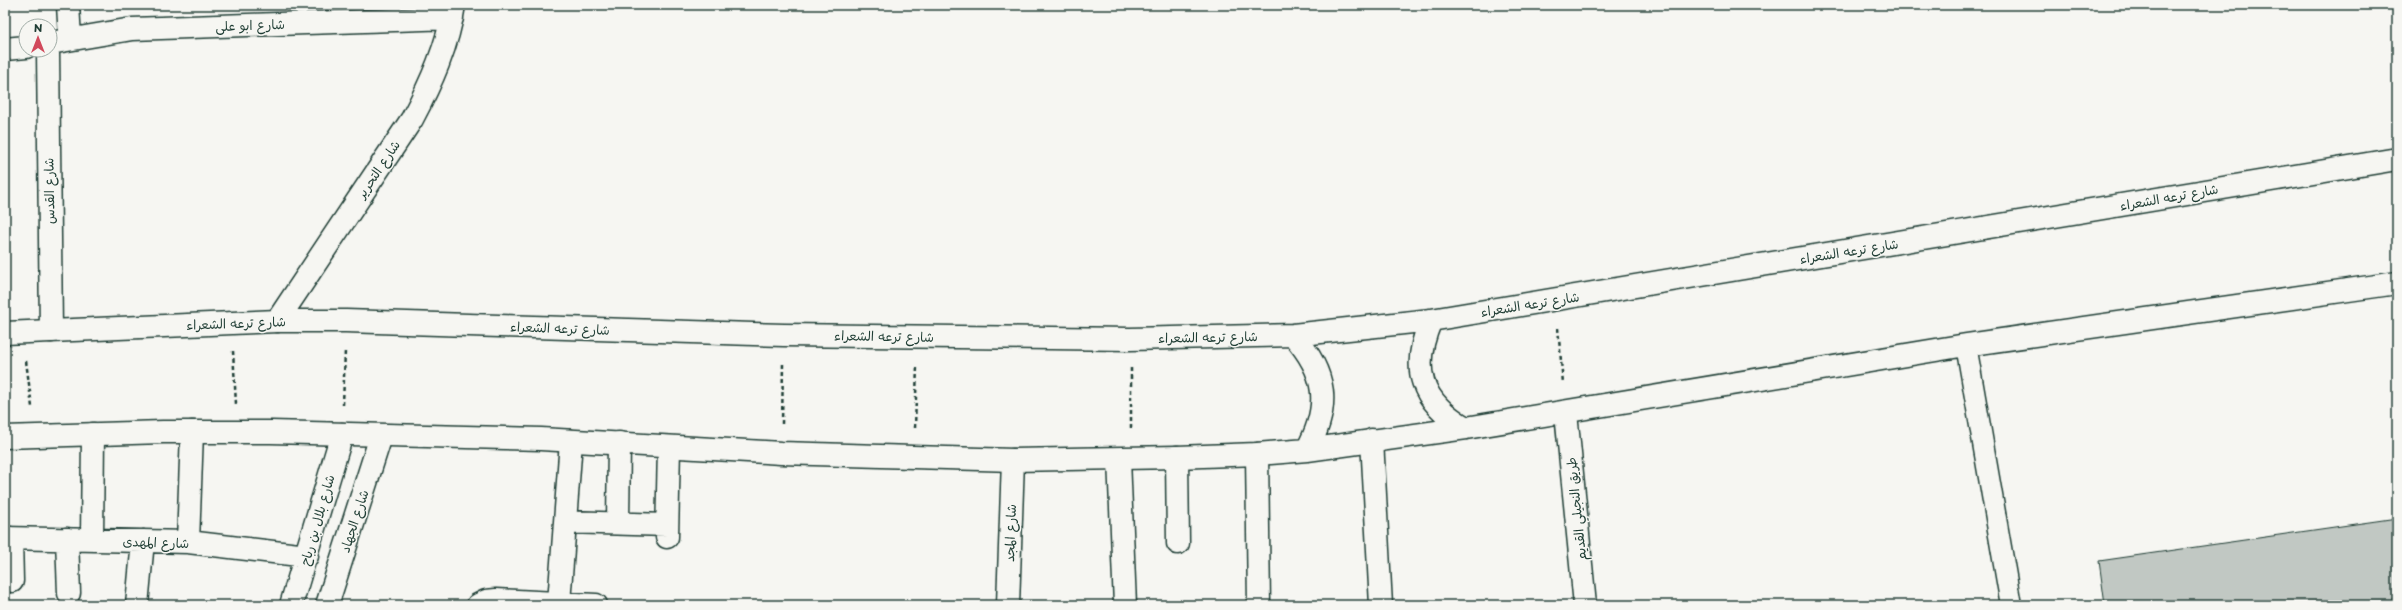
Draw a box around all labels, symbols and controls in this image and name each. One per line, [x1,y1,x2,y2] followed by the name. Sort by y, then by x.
[215,14,285,36] street label: شارع ابو على
[18,18,58,58] north arrow
[34,19,43,36] text: N
[351,136,405,203] street label: شارع التحرير
[38,158,60,224] street label: شارع القدس
[2118,179,2220,215] street label: شارع ترعه الشعراء
[1798,233,1900,269] street label: شارع ترعه الشعراء
[1479,286,1581,322] street label: شارع ترعه الشعراء
[186,311,286,335] street label: شارع ترعه الشعراء
[510,316,610,340] street label: شارع ترعه الشعراء
[834,325,934,347] street label: شارع ترعه الشعراء
[1158,326,1258,348] street label: شارع ترعه الشعراء
[1561,456,1593,562] street label: طريق النجيلي القديم
[294,472,340,568] street label: شارع بلال بن رباح
[334,487,374,555] street label: شارع الجهاد
[999,504,1021,562] street label: شارع المجد
[122,531,190,553] street label: شارع المهدى

